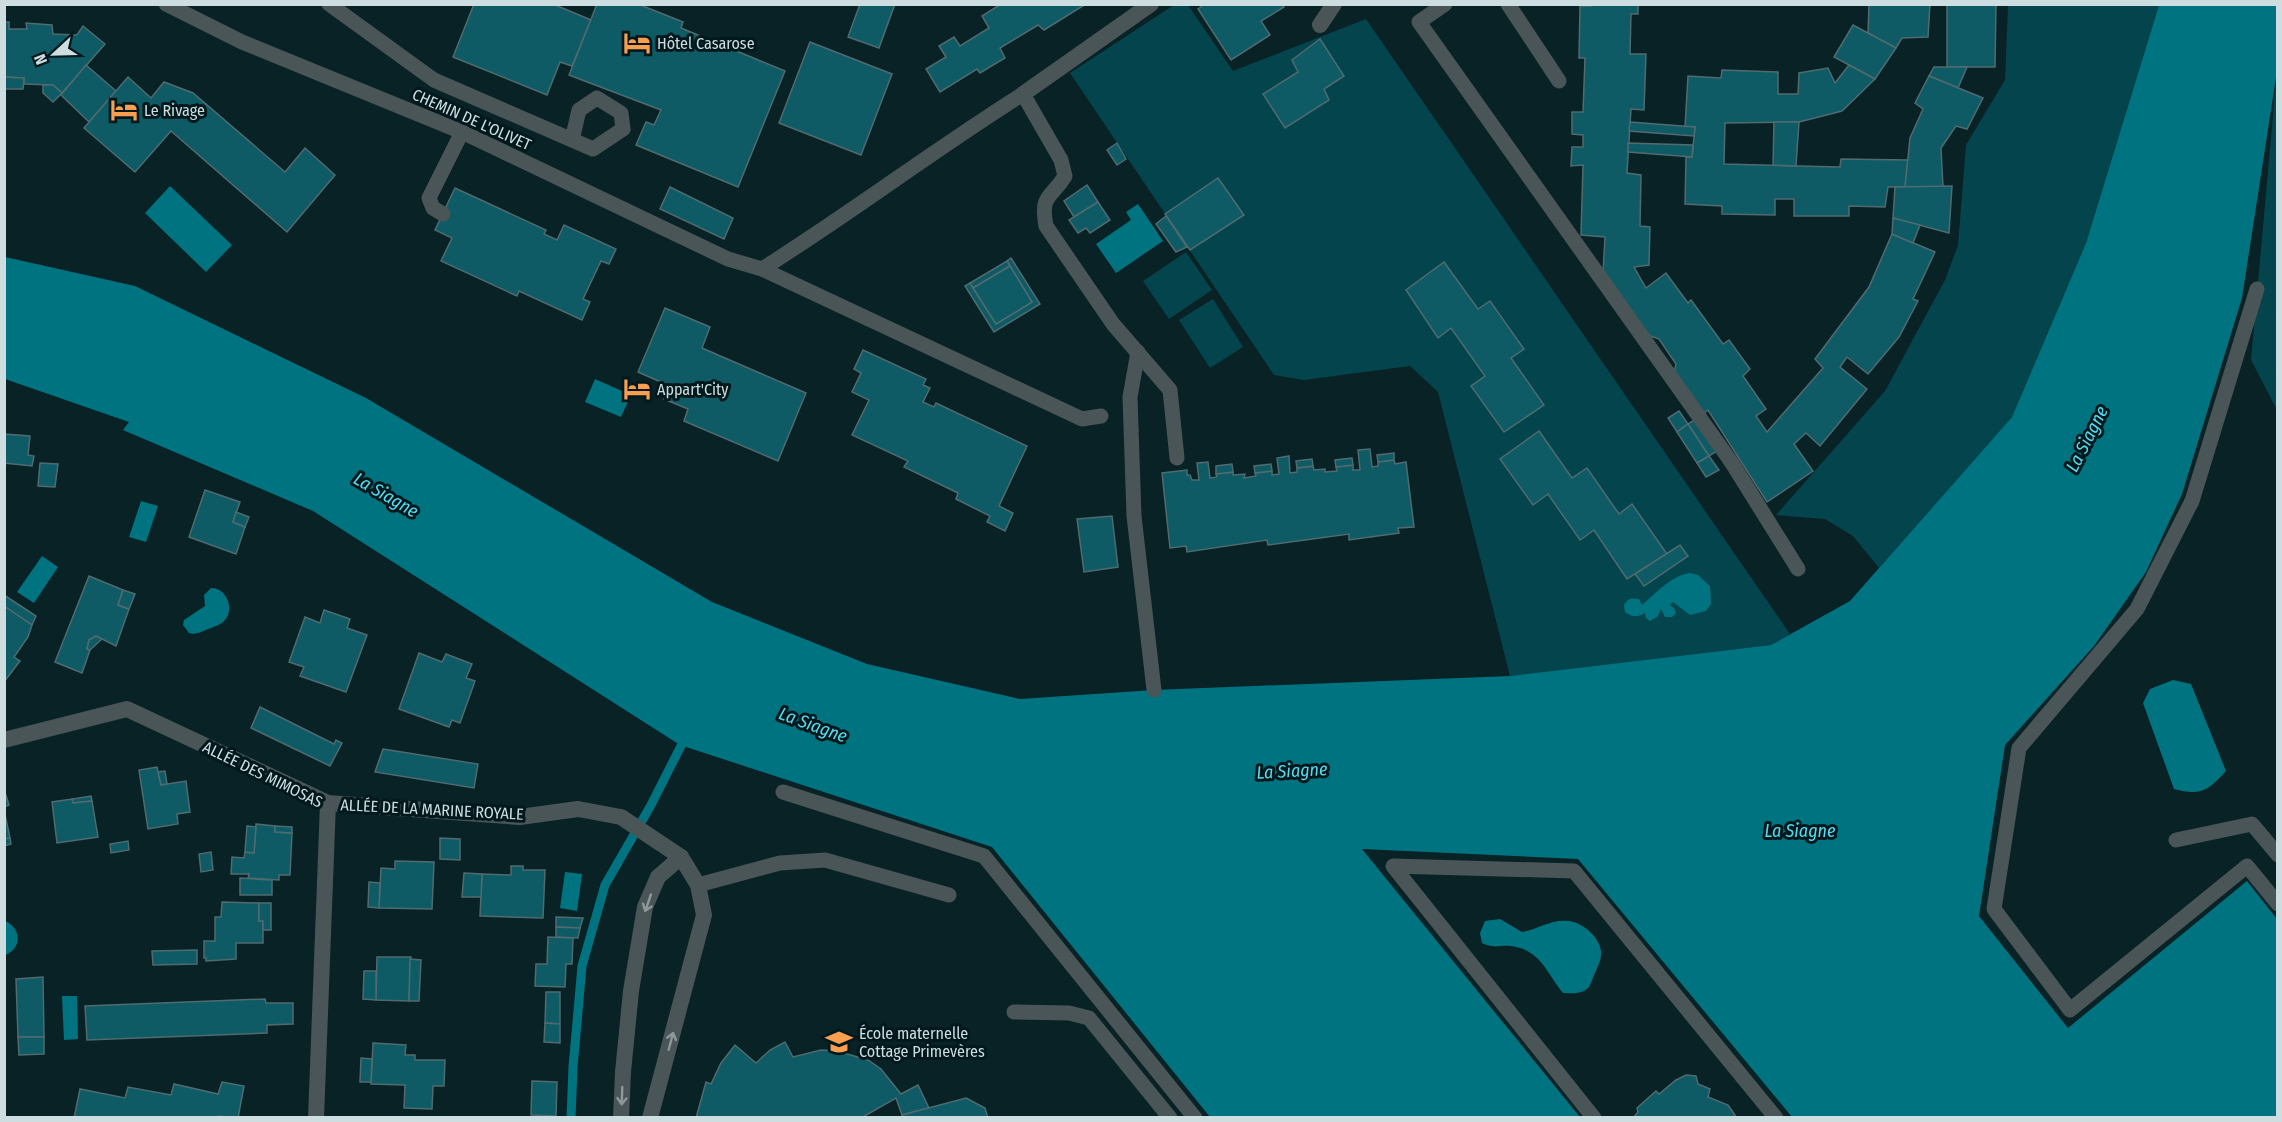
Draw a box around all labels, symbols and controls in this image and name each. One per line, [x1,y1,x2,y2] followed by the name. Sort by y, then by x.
[24,24,84,84] north arrow
[622,28,652,58] hotel icon: Hôtel Casarose
[657,34,755,53] place label: Hôtel Casarose
[30,51,51,67] text: N
[409,85,535,154] street label: CHEMIN DE L'OLIVET
[109,95,139,125] hotel icon: Le Rivage
[144,101,205,120] place label: Le Rivage
[622,374,652,404] hotel icon: Appart'City
[657,380,729,399] place label: Appart'City
[2061,402,2113,476] water label: La Siagne
[350,468,423,523] water label: La Siagne
[776,703,851,748] water label: La Siagne
[200,737,326,812] street label: ALLÉE DES MIMOSAS
[1256,758,1329,784] water label: La Siagne
[340,795,524,824] street label: ALLÉE DE LA MARINE ROYALE
[1764,820,1836,842] water label: La Siagne
[641,893,652,912] one-way arrow
[859,1024,985,1061] place label: École maternelle Cottage Primevères
[824,1027,854,1057] school or university icon: École maternelle Cottage Primevères
[665,1032,677,1051] one-way arrow
[616,1085,628,1105] one-way arrow

